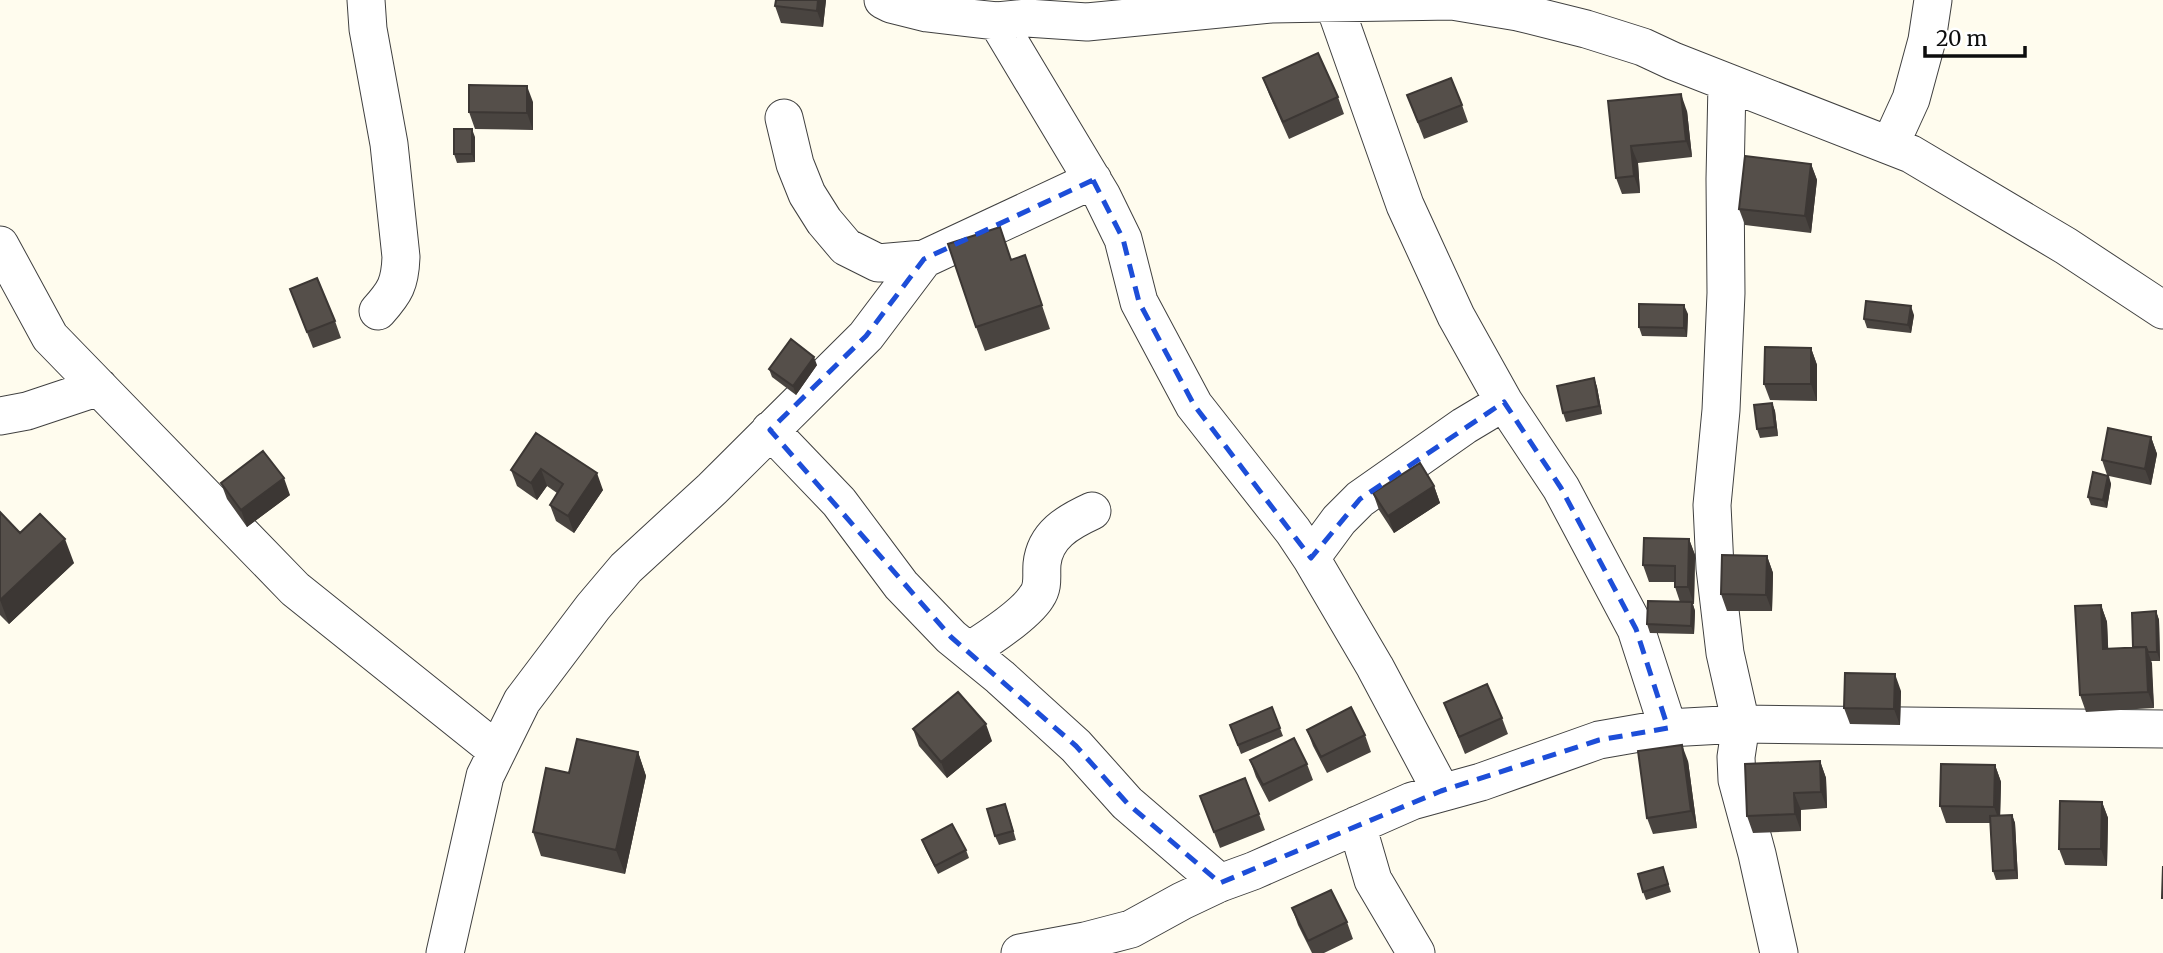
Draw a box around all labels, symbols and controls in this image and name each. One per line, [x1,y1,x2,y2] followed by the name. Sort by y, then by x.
[1925,14,2025,58] scale bar
[1936,25,1988,52] text: 20 m

